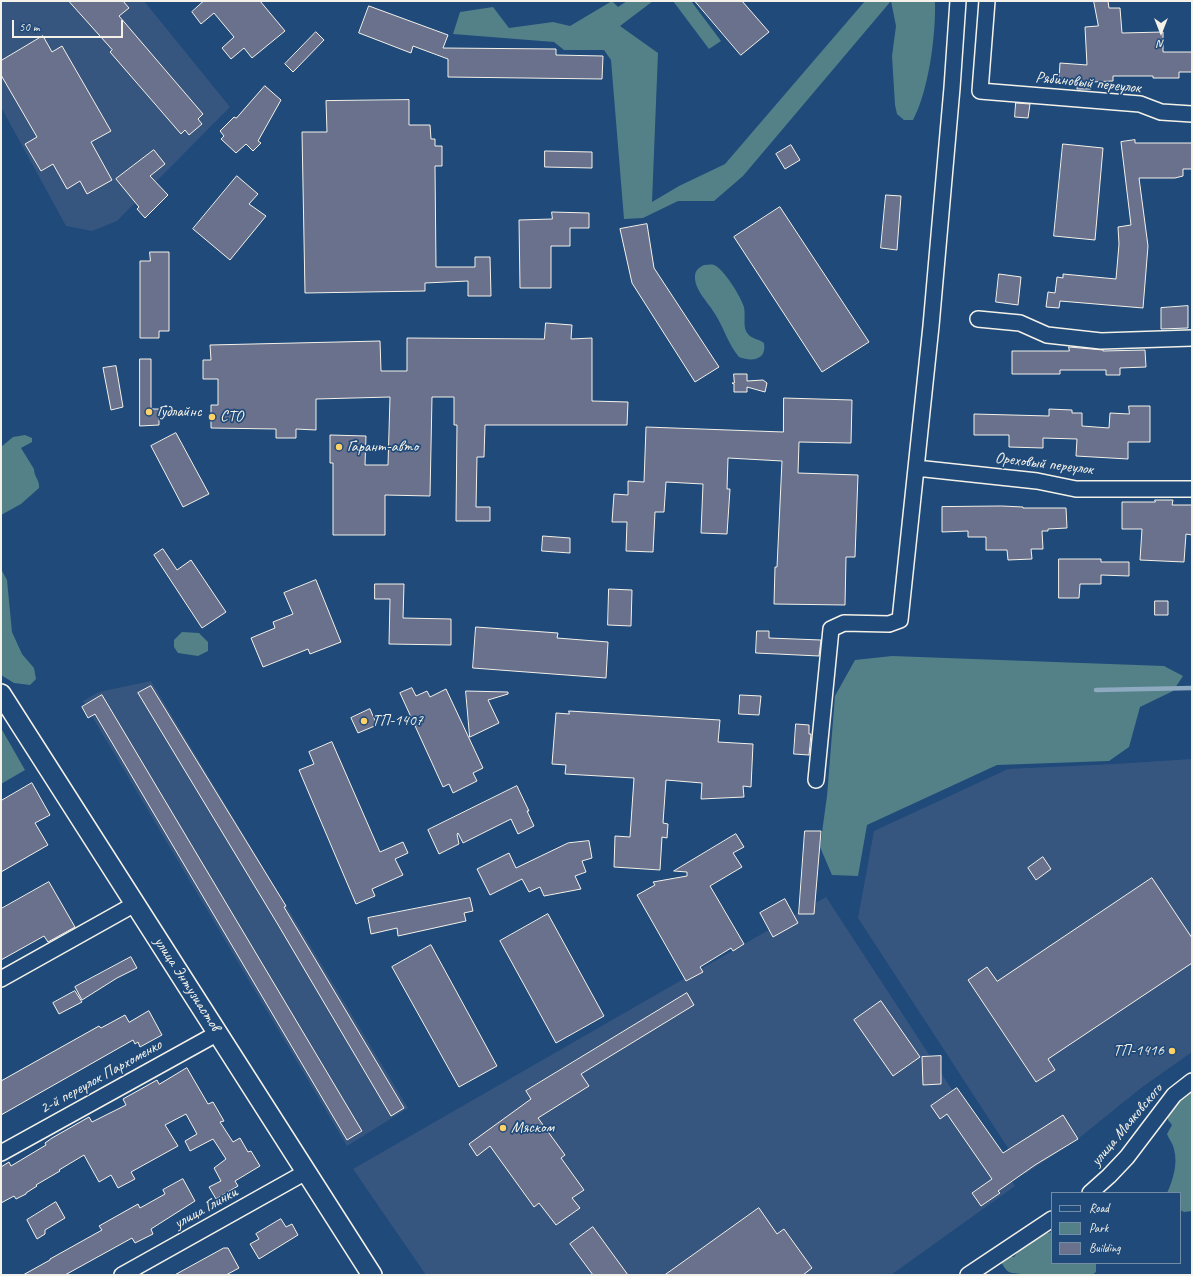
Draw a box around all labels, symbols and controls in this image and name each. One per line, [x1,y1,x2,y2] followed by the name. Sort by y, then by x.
[14,12,125,38] scale bar
[1141,12,1181,52] north arrow
[19,19,39,35] text: 50 m
[1158,37,1164,51] text: N
[1034,68,1142,98] street label: Рябиновый переулок
[157,402,201,422] place label: Гудлайнс
[144,407,154,417] marker: Гудлайнс
[220,407,243,427] place label: СТО
[207,412,217,422] marker: СТО
[347,437,418,457] place label: Гарант-авто
[334,442,344,452] marker: Гарант-авто
[994,448,1094,480] street label: Ореховый переулок
[372,711,423,731] place label: ТП-1407
[359,716,369,726] marker: ТП-1407
[149,933,225,1035] street label: улица Энтузиастов
[37,1035,165,1119] street label: 2-й переулок Пархоменко
[1113,1041,1164,1061] place label: ТП-1416
[1167,1046,1177,1056] marker: ТП-1416
[1087,1080,1167,1170] street label: улица Маяковского
[511,1118,554,1138] place label: Мяском
[498,1123,508,1133] marker: Мяском
[171,1183,241,1233] street label: улица Глинки
[1051,1192,1181,1264] legend
[1089,1200,1109,1216] text: Road
[1089,1220,1108,1236] text: Park
[1089,1240,1121,1256] text: Building

